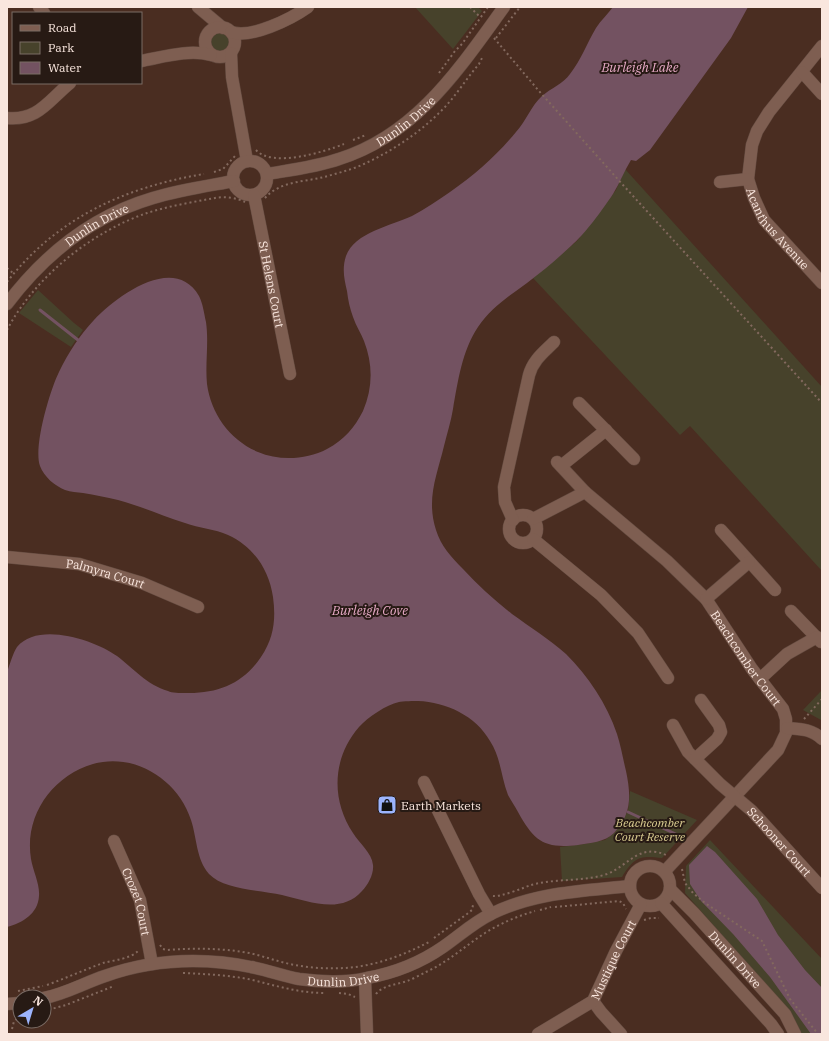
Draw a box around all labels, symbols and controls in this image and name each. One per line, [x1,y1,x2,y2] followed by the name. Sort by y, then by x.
[12,12,142,84] legend
[48,20,77,35] text: Road
[48,40,74,55] text: Park
[600,59,679,76] water label: Burleigh Lake
[48,60,82,75] text: Water
[373,93,438,149] street label: Dunlin Drive
[744,186,813,272] street label: Acanthus Avenue
[62,200,131,249] street label: Dunlin Drive
[256,240,288,329] street label: St Helens Court
[65,555,147,591] street label: Palmyra Court
[331,602,408,619] water label: Burleigh Cove
[708,607,785,708] street label: Beachcomber Court
[376,794,398,816] shop icon: Earth Markets
[401,798,481,813] place label: Earth Markets
[744,804,815,879] street label: Schooner Court
[615,815,686,844] park label: Beachcomber Court Reserve
[119,865,154,937] street label: Crozet Court
[587,917,639,1002] street label: Mustique Court
[706,927,765,991] street label: Dunlin Drive
[307,968,380,989] street label: Dunlin Drive
[12,989,52,1029] north arrow
[30,993,46,1009] text: N

